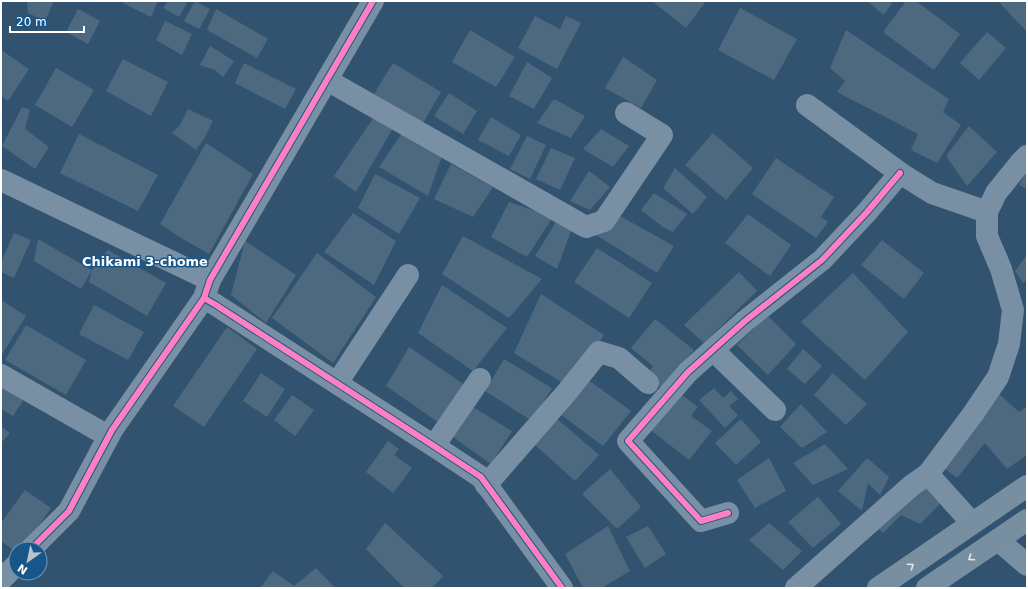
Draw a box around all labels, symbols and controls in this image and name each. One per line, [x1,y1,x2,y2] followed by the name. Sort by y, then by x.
[10,8,84,34] scale bar
[16,15,47,29] text: 20 m
[82,254,208,269] district label: Chikami 3-chome
[8,541,48,581] north arrow
[969,553,976,560] one-way arrow
[15,561,30,577] text: N
[906,564,913,571] one-way arrow

